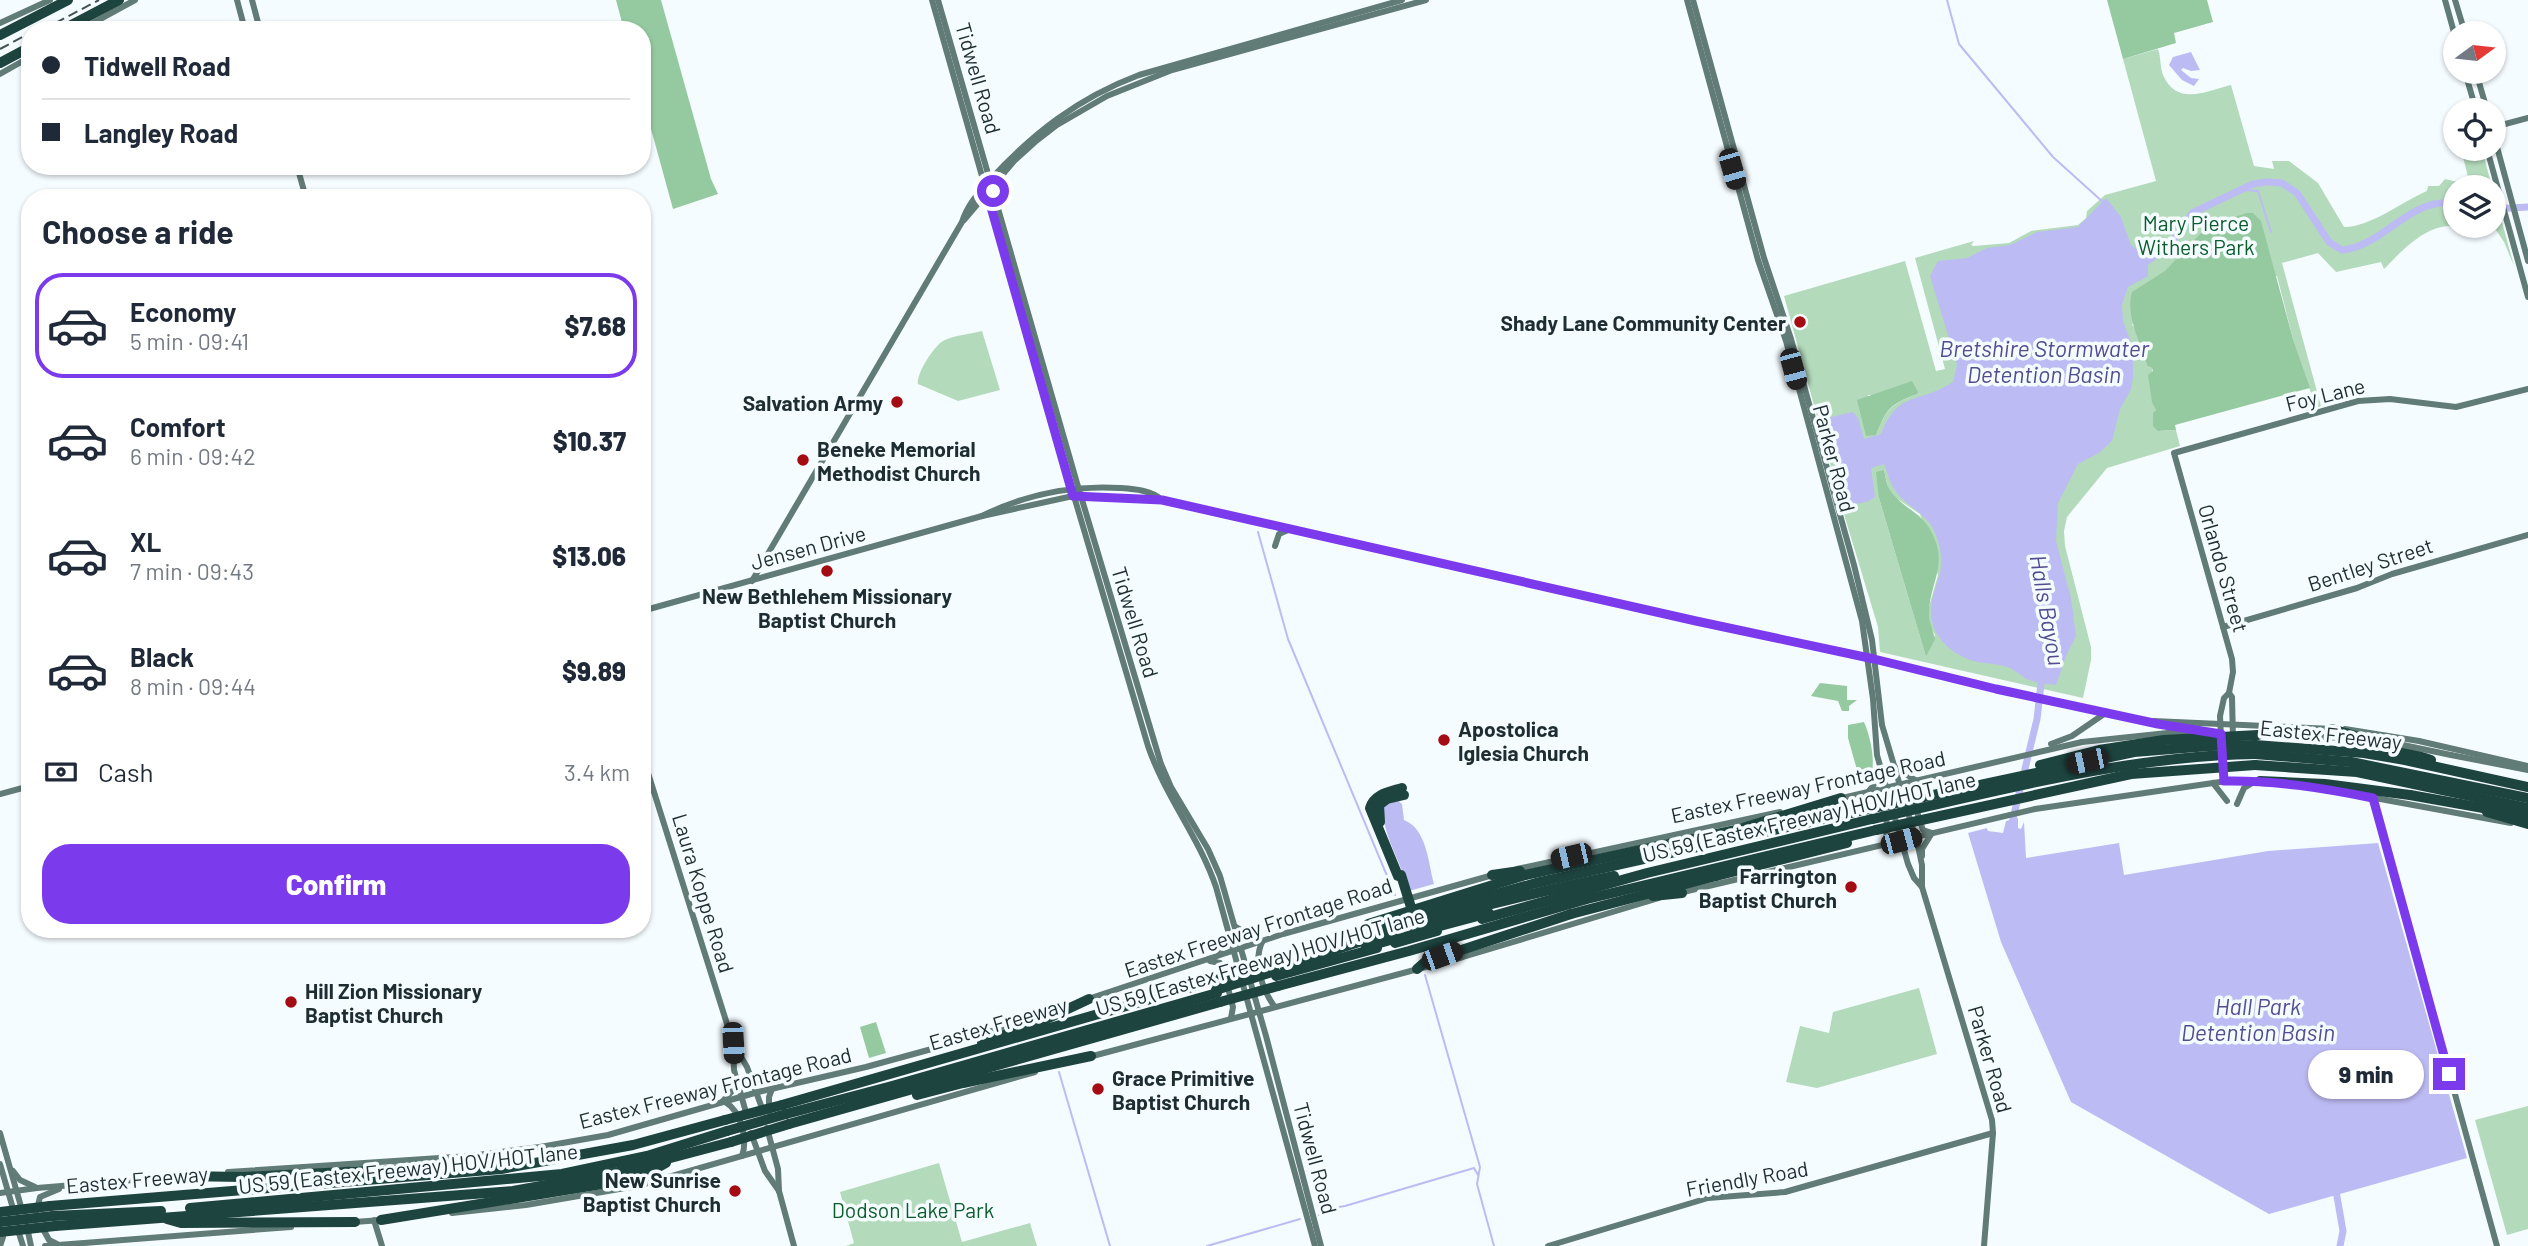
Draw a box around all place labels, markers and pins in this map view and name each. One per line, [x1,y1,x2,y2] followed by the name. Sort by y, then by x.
[1500,310,1786,335] place label: Shady Lane Community Center
[1792,314,1808,330] marker: Shady Lane Community Center
[743,390,883,415] place label: Salvation Army
[889,394,905,410] marker: Salvation Army
[817,436,981,485] place label: Beneke Memorial Methodist Church
[795,452,811,468] marker: Beneke Memorial Methodist Church
[819,563,835,579] marker: New Bethlehem Missionary Baptist Church
[702,583,953,632] place label: New Bethlehem Missionary Baptist Church
[1458,716,1589,765] place label: Apostolica Iglesia Church
[1436,732,1452,748] marker: Apostolica Iglesia Church
[1699,863,1837,912] place label: Farrington Baptist Church
[1843,879,1859,895] marker: Farrington Baptist Church
[305,978,483,1027] place label: Hill Zion Missionary Baptist Church
[283,994,299,1010] marker: Hill Zion Missionary Baptist Church
[1112,1065,1255,1114] place label: Grace Primitive Baptist Church
[1090,1081,1106,1097] marker: Grace Primitive Baptist Church
[583,1167,721,1216] place label: New Sunrise Baptist Church
[727,1183,743,1199] marker: New Sunrise Baptist Church

